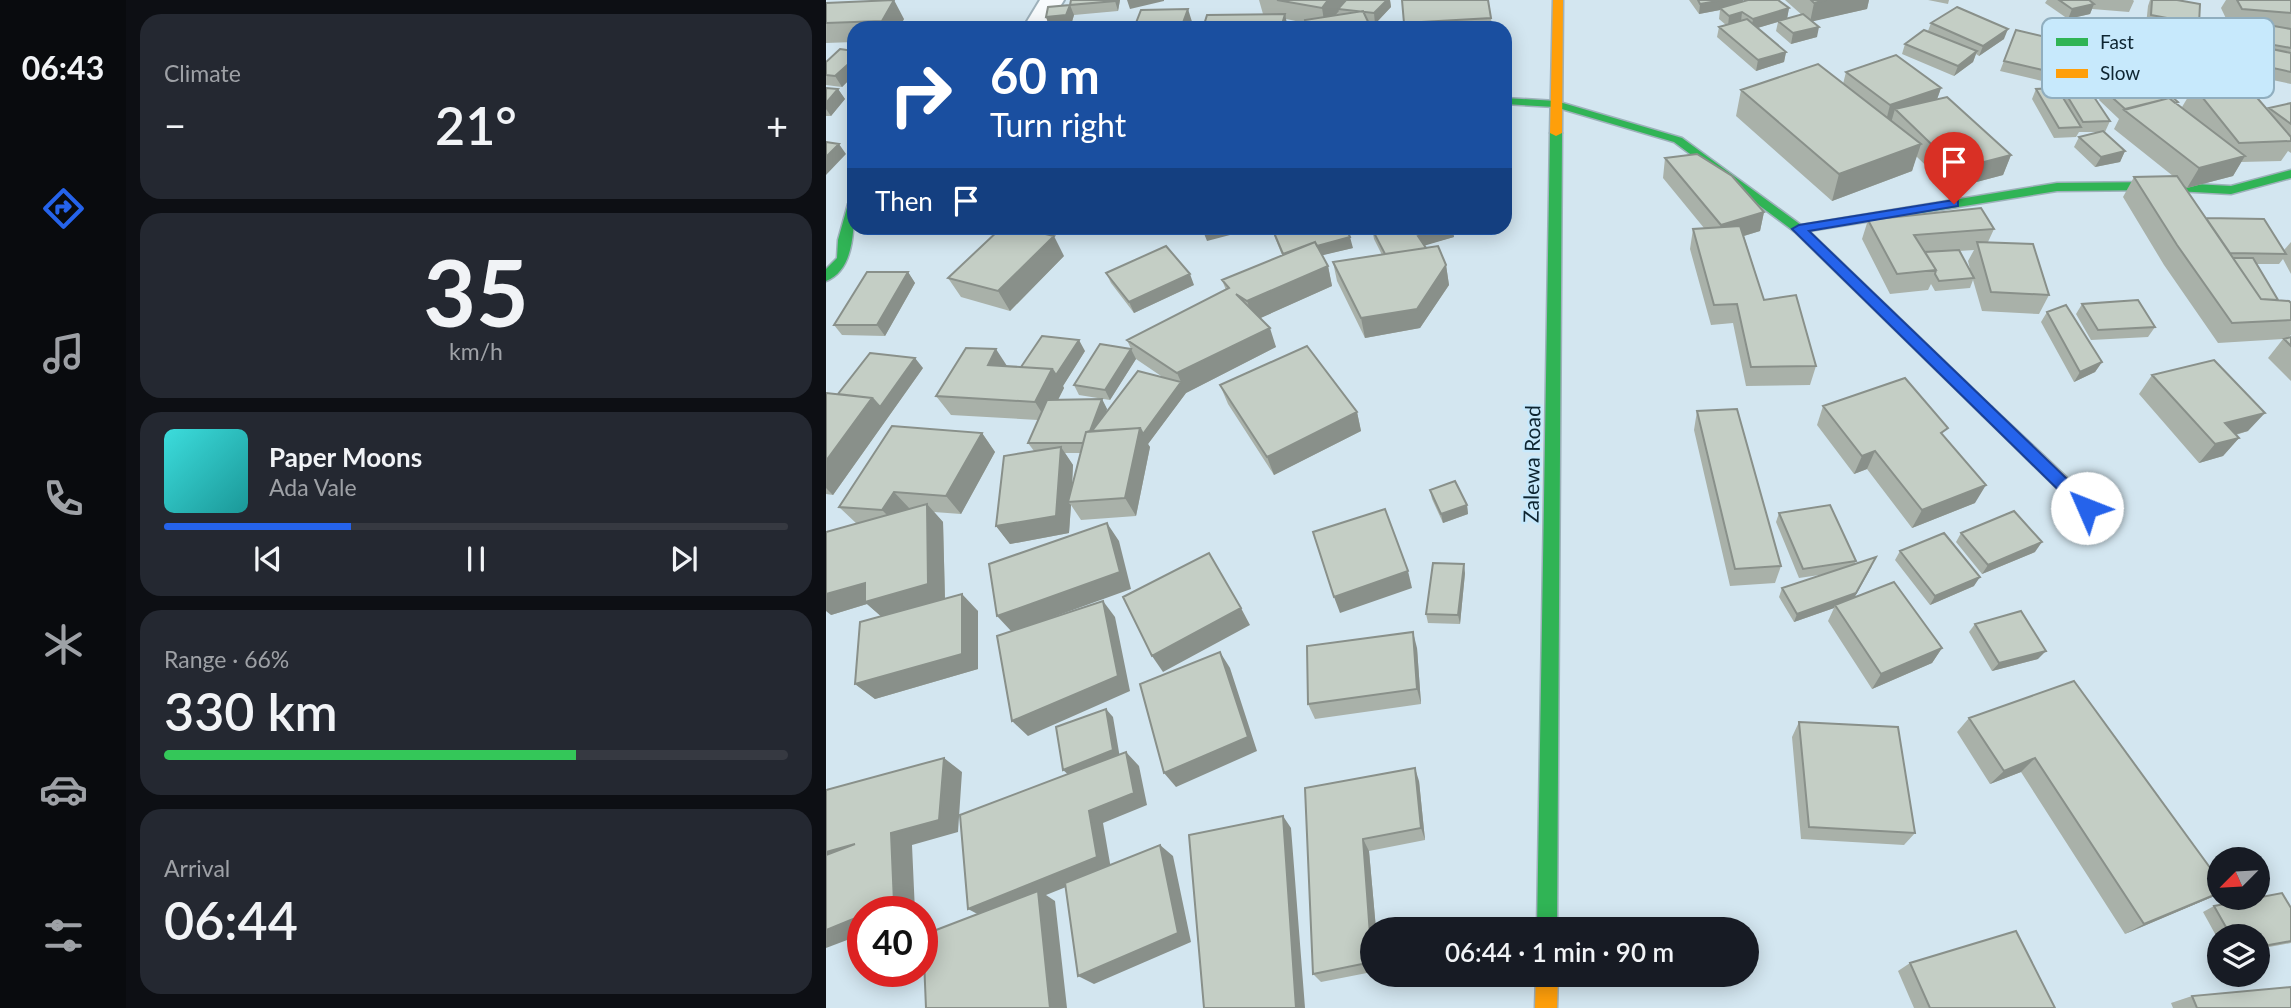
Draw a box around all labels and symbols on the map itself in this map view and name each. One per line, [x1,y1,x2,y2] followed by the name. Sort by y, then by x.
[2042,18,2274,98] legend
[2100,30,2134,53] text: Fast
[2100,61,2140,84] text: Slow
[1924,132,1984,204] pin
[1517,405,1545,523] street label: Zalewa Road
[2050,471,2124,545] position arrow
[2207,847,2270,910] north arrow
[847,896,938,987] speed limit sign: 40

